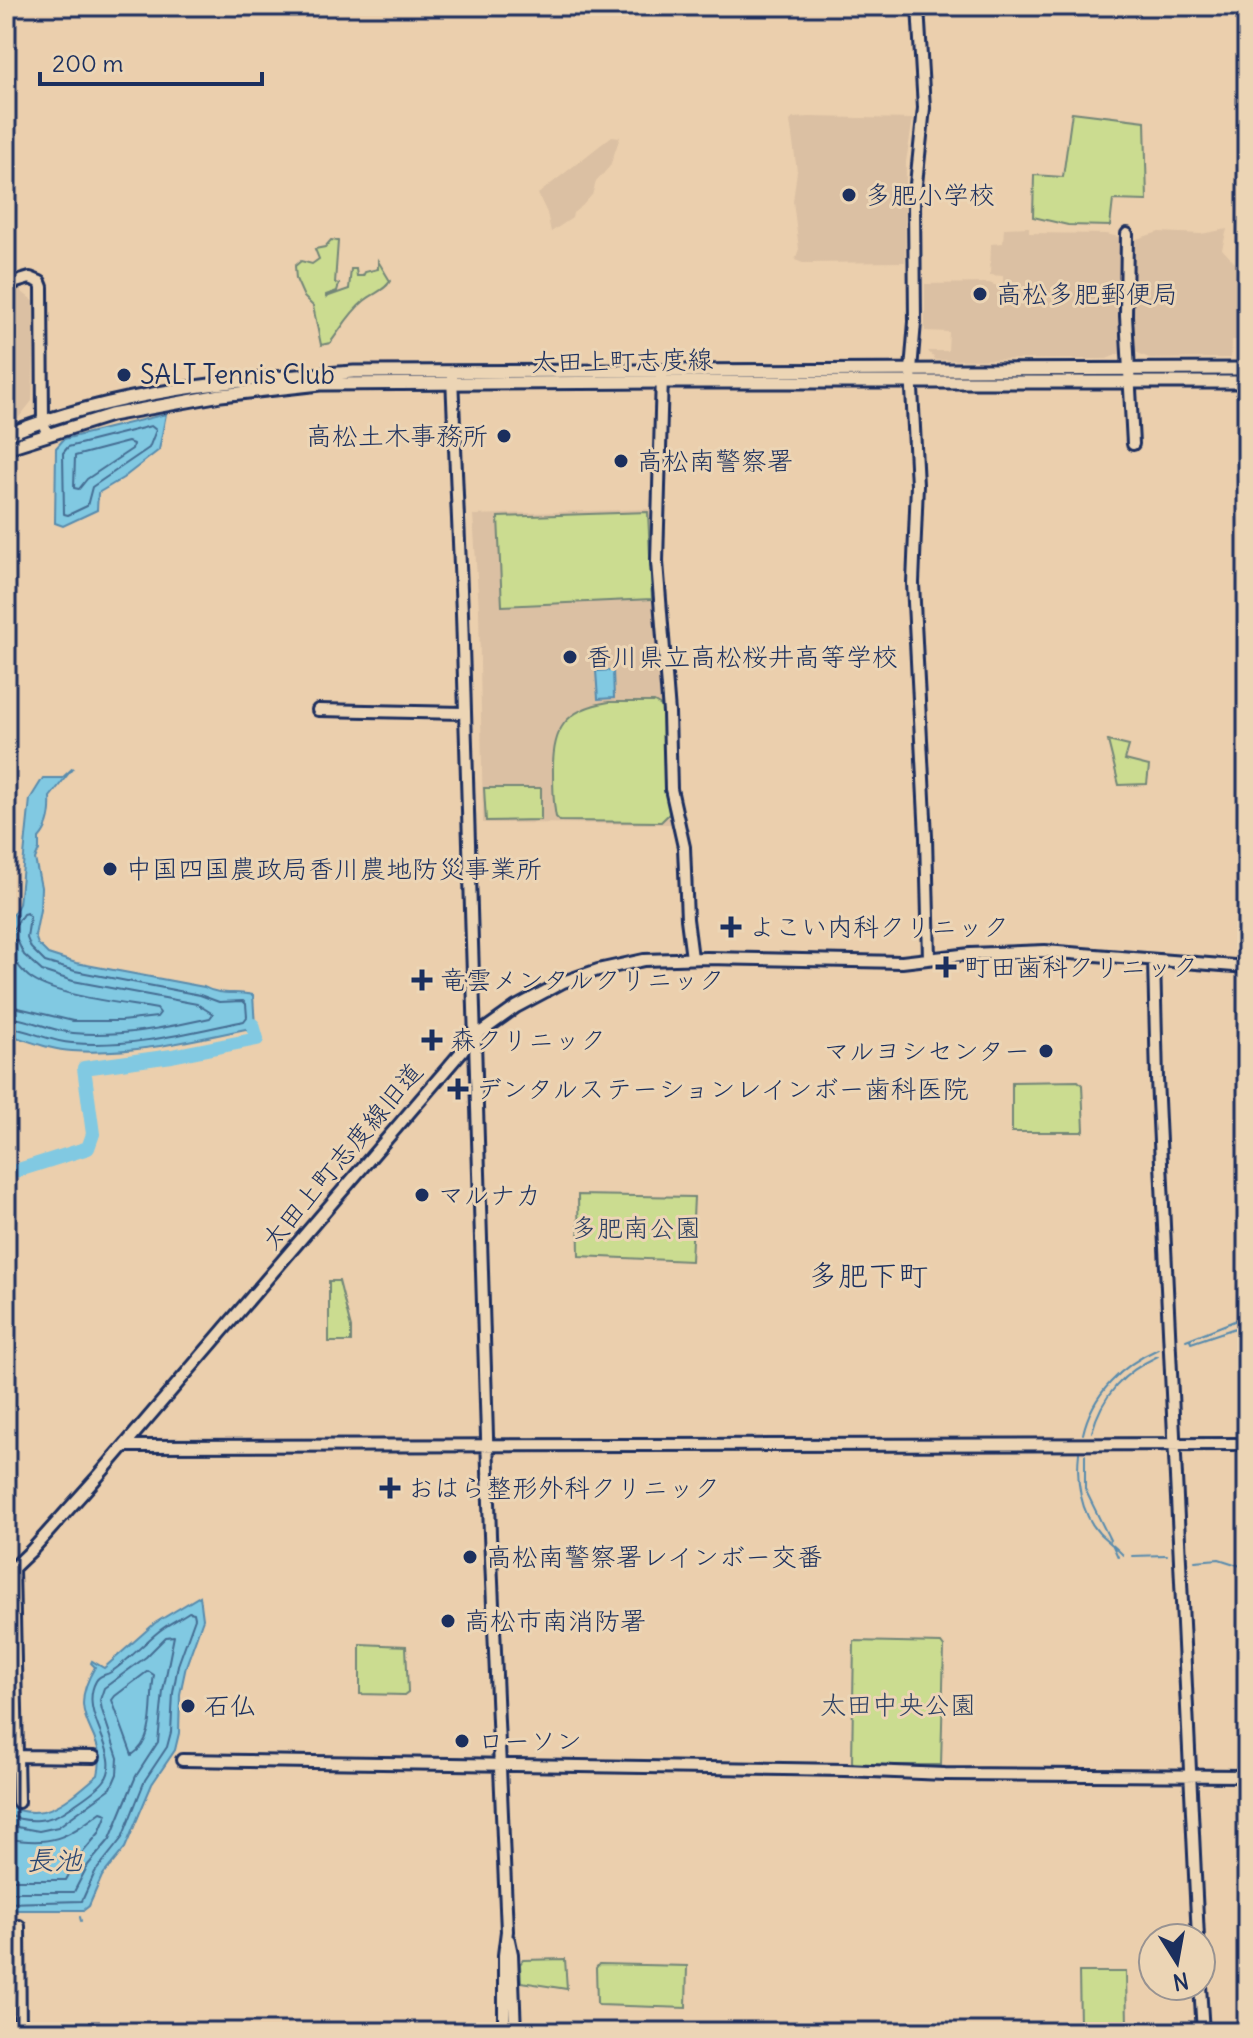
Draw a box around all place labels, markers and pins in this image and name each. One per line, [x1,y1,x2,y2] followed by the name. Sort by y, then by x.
[865,178,995,211] place label: 多肥小学校
[840,186,858,204] marker: 多肥小学校
[996,277,1178,310] place label: 高松多肥郵便局
[971,285,989,303] marker: 高松多肥郵便局
[140,358,335,391] place label: SALT Tennis Club
[115,366,133,384] marker: SALT Tennis Club
[306,419,488,452] place label: 高松土木事務所
[495,427,513,445] marker: 高松土木事務所
[637,444,793,477] place label: 高松南警察署
[612,452,630,470] marker: 高松南警察署
[586,640,898,673] place label: 香川県立高松桜井高等学校
[561,648,579,666] marker: 香川県立高松桜井高等学校
[126,852,542,885] place label: 中国四国農政局香川農地防災事業所
[101,860,119,878] marker: 中国四国農政局香川農地防災事業所
[749,910,1009,943] place label: よこい内科クリニック
[720,916,742,938] marker: よこい内科クリニック
[964,950,1198,983] place label: 町田歯科クリニック
[935,956,957,978] marker: 町田歯科クリニック
[440,963,724,996] place label: 竜雲メンタルクリニック
[411,969,433,991] marker: 竜雲メンタルクリニック
[450,1023,606,1056] place label: 森クリニック
[421,1029,443,1051] marker: 森クリニック
[824,1034,1030,1067] place label: マルヨシセンター
[1037,1042,1055,1060] marker: マルヨシセンター
[476,1072,968,1105] place label: デンタルステーションレインボー歯科医院
[447,1078,469,1100] marker: デンタルステーションレインボー歯科医院
[438,1178,541,1211] place label: マルナカ
[413,1186,431,1204] marker: マルナカ
[408,1471,720,1504] place label: おはら整形外科クリニック
[379,1477,401,1499] marker: おはら整形外科クリニック
[486,1540,823,1573] place label: 高松南警察署レインボー交番
[461,1548,479,1566] marker: 高松南警察署レインボー交番
[464,1604,646,1637] place label: 高松市南消防署
[439,1612,457,1630] marker: 高松市南消防署
[204,1689,256,1722] place label: 石仏
[179,1697,197,1715] marker: 石仏
[478,1724,582,1757] place label: ローソン
[453,1732,471,1750] marker: ローソン

